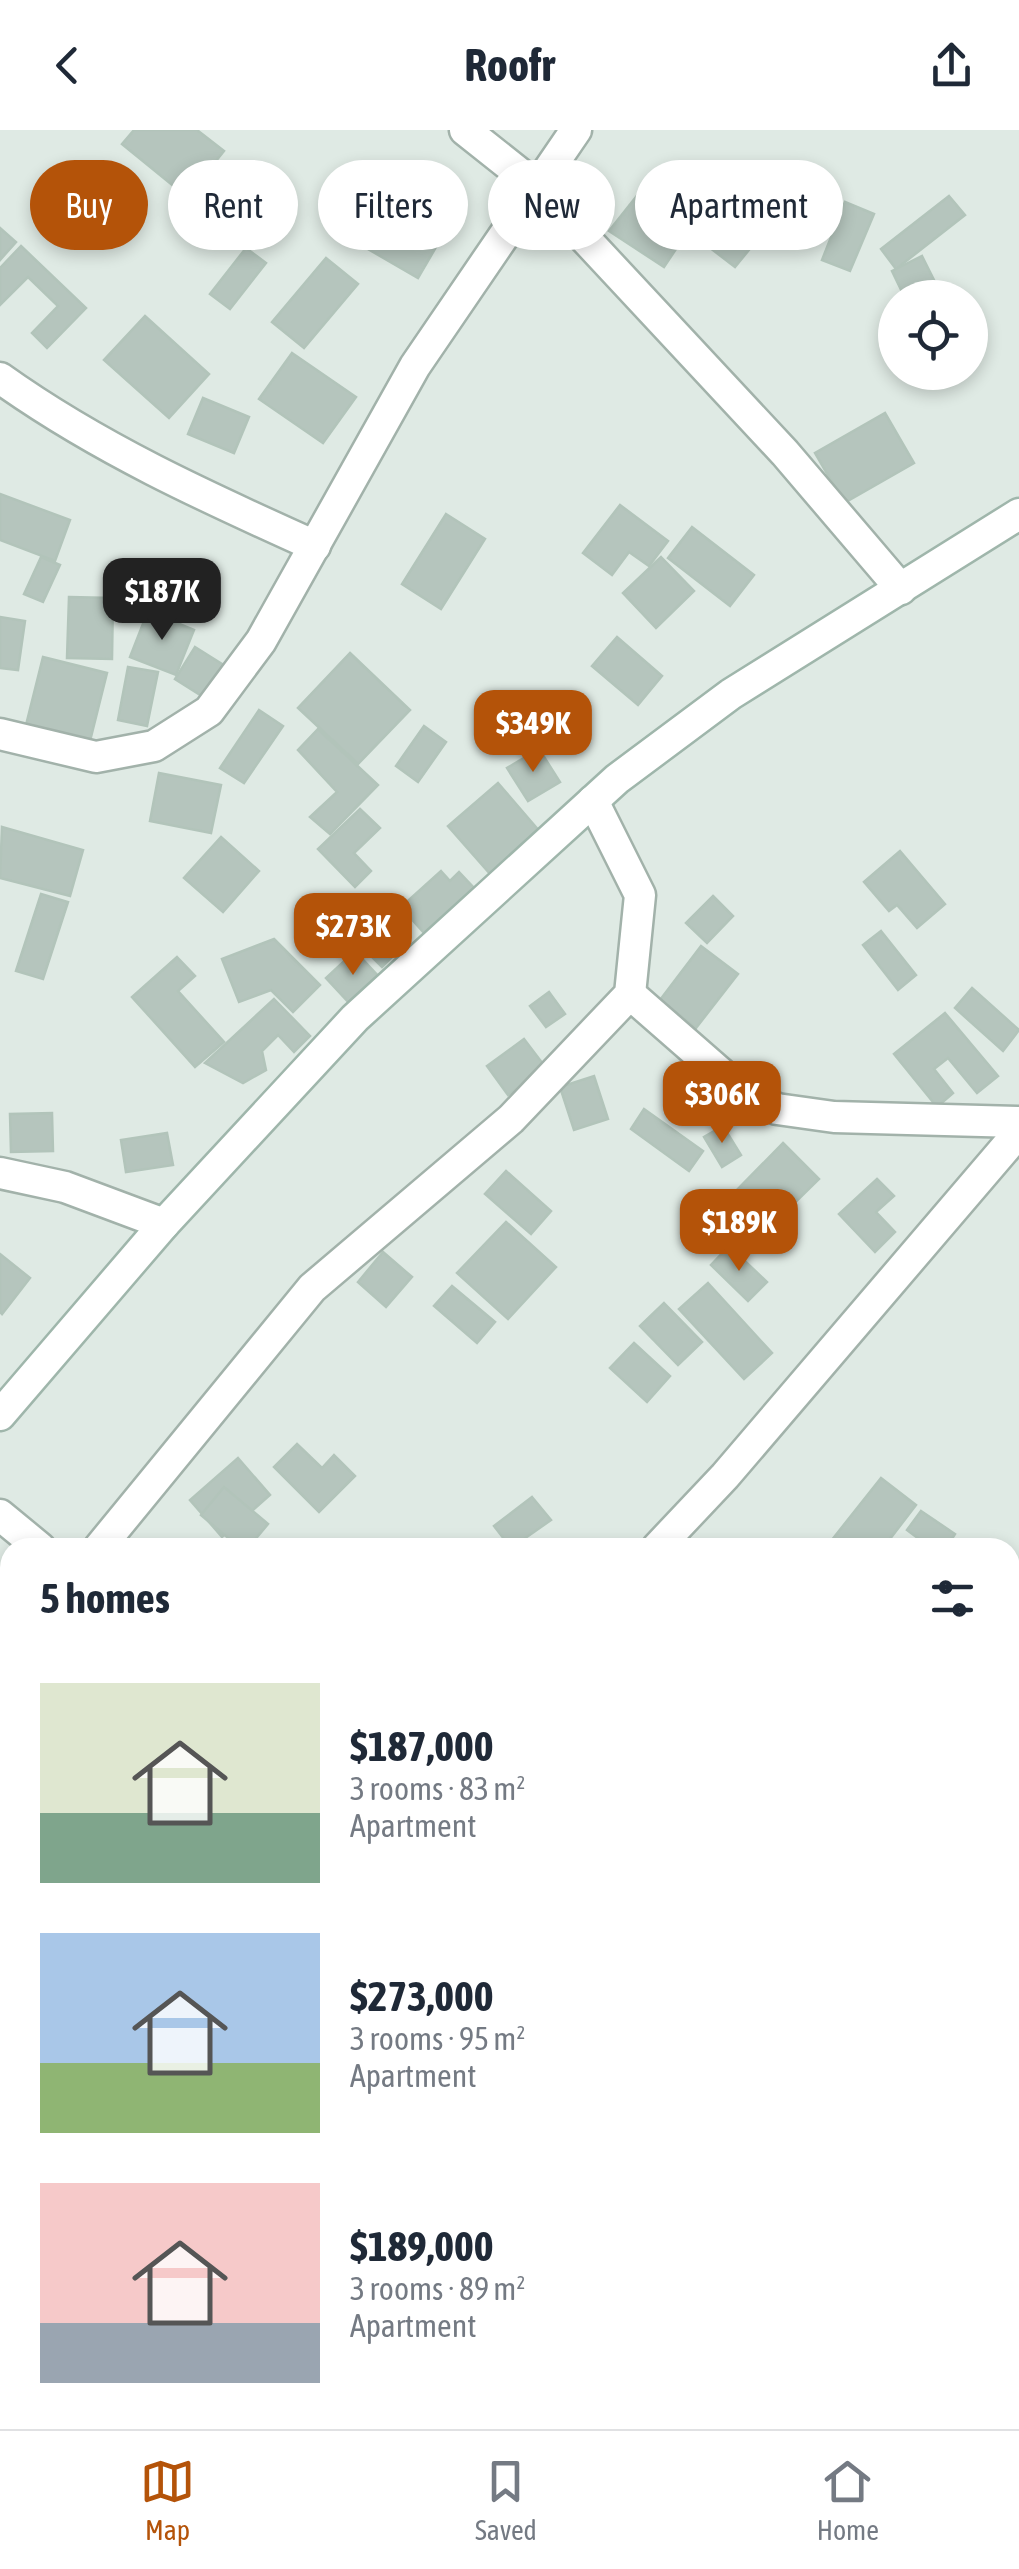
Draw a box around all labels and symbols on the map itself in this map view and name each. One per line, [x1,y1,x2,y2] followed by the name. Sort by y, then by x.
[92,558,232,643] pin: $187K
[463,690,603,775] pin: $349K
[283,893,423,978] pin: $273K
[652,1061,792,1146] pin: $306K
[669,1189,809,1274] pin: $189K

